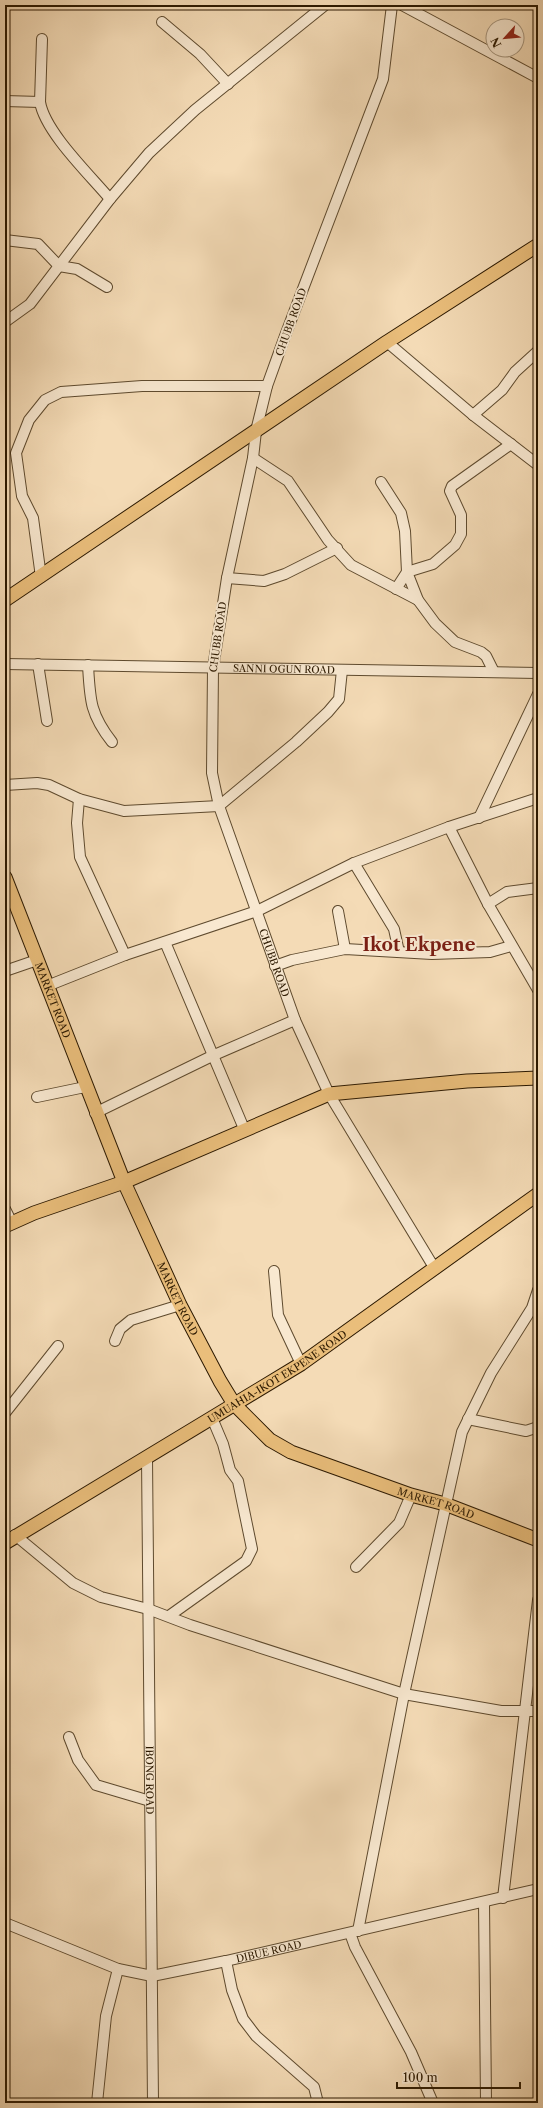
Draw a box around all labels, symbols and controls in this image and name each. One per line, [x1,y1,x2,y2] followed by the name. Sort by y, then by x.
[485,18,525,58] north arrow
[487,35,504,50] text: N
[273,286,309,358] street label: CHUBB ROAD
[207,601,229,673] street label: CHUBB ROAD
[233,661,335,676] street label: SANNI OGUN ROAD
[257,927,293,998] street label: CHUBB ROAD
[363,934,476,956] district label: Ikot Ekpene
[32,960,74,1040] street label: MARKET ROAD
[155,1260,201,1338] street label: MARKET ROAD
[205,1327,349,1426] street label: UMUAHIA-IKOT EKPENE ROAD
[396,1484,476,1521] street label: MARKET ROAD
[143,1746,157,1814] street label: IBONG ROAD
[235,1937,303,1965] street label: DIBUE ROAD
[397,2064,520,2090] scale bar
[403,2070,438,2085] text: 100 m

